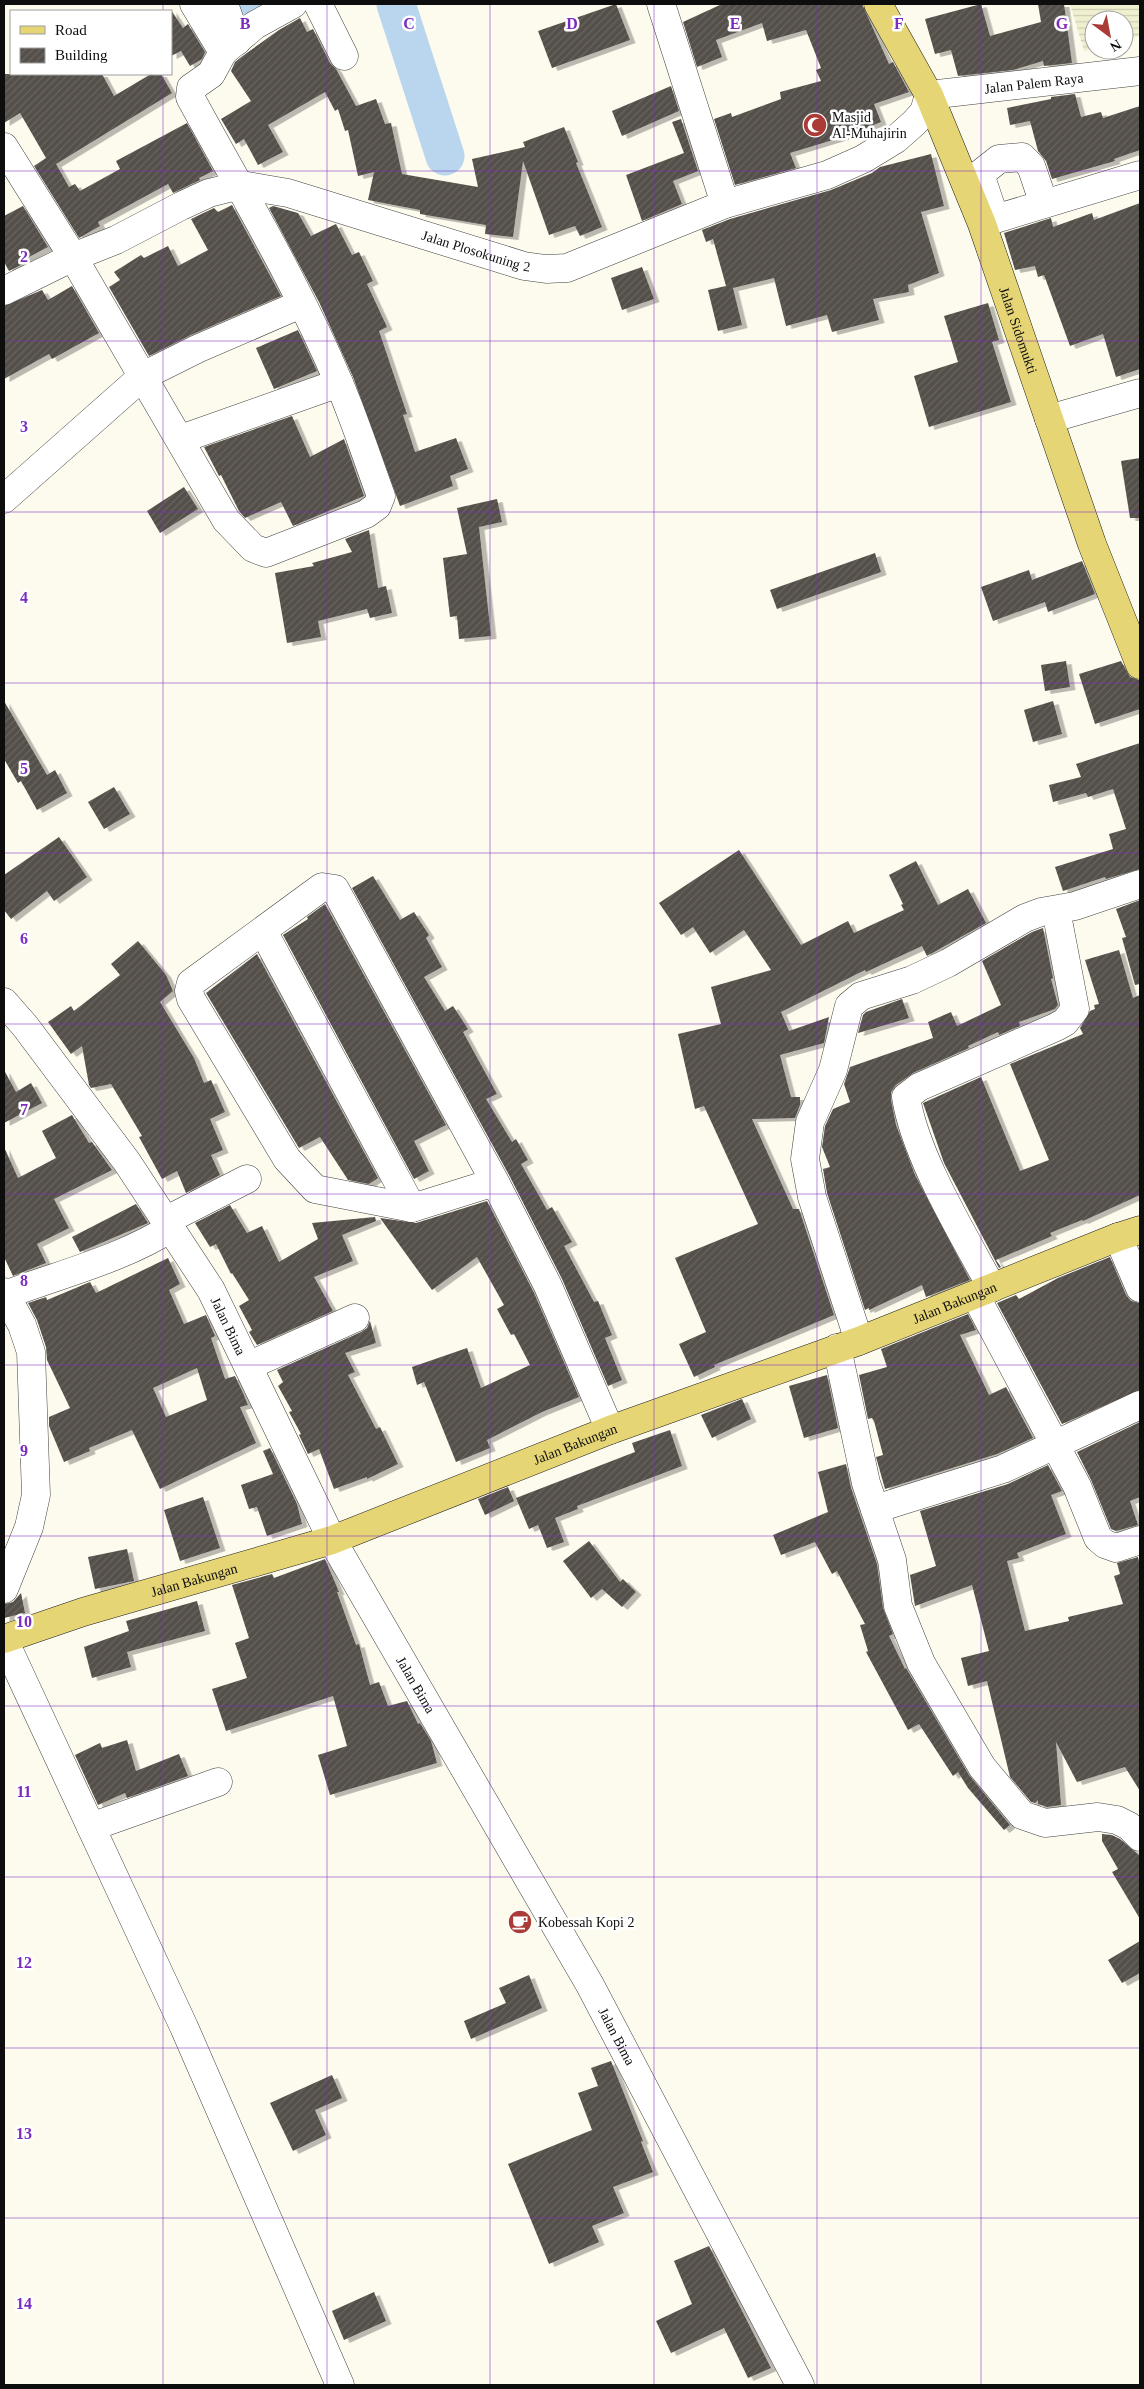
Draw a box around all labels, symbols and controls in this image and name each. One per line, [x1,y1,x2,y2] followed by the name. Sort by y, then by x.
[10,10,172,75] legend
[1084,10,1134,60] north arrow
[240,15,251,32] text: B
[403,15,415,32] text: C
[566,15,578,32] text: D
[730,15,740,32] text: E
[894,15,904,32] text: F
[1056,15,1069,32] text: G
[55,22,87,38] text: Road
[1107,37,1124,55] text: N
[55,47,108,63] text: Building
[984,70,1085,97] street label: Jalan Palem Raya
[832,110,907,141] place label: Masjid Al-Muhajirin
[802,112,828,138] mosque icon: Masjid Al-Muhajirin
[420,228,531,275] street label: Jalan Plosokuning 2
[20,248,28,265] text: 2
[996,285,1040,376] street label: Jalan Sidomukti
[20,418,28,435] text: 3
[20,589,28,606] text: 4
[20,760,28,777] text: 5
[20,930,28,947] text: 6
[20,1101,28,1118] text: 7
[20,1272,28,1289] text: 8
[911,1280,999,1327] street label: Jalan Bakungan
[208,1295,249,1358] street label: Jalan Bima
[531,1421,619,1468] street label: Jalan Bakungan
[20,1442,28,1459] text: 9
[149,1561,239,1600] street label: Jalan Bakungan
[16,1613,32,1630] text: 10
[393,1654,438,1716] street label: Jalan Bima
[16,1783,32,1800] text: 11
[507,1909,533,1935] cafe icon: Kobessah Kopi 2
[538,1915,634,1930] place label: Kobessah Kopi 2
[16,1954,32,1971] text: 12
[595,2005,638,2068] street label: Jalan Bima
[16,2125,32,2142] text: 13
[16,2295,32,2312] text: 14

